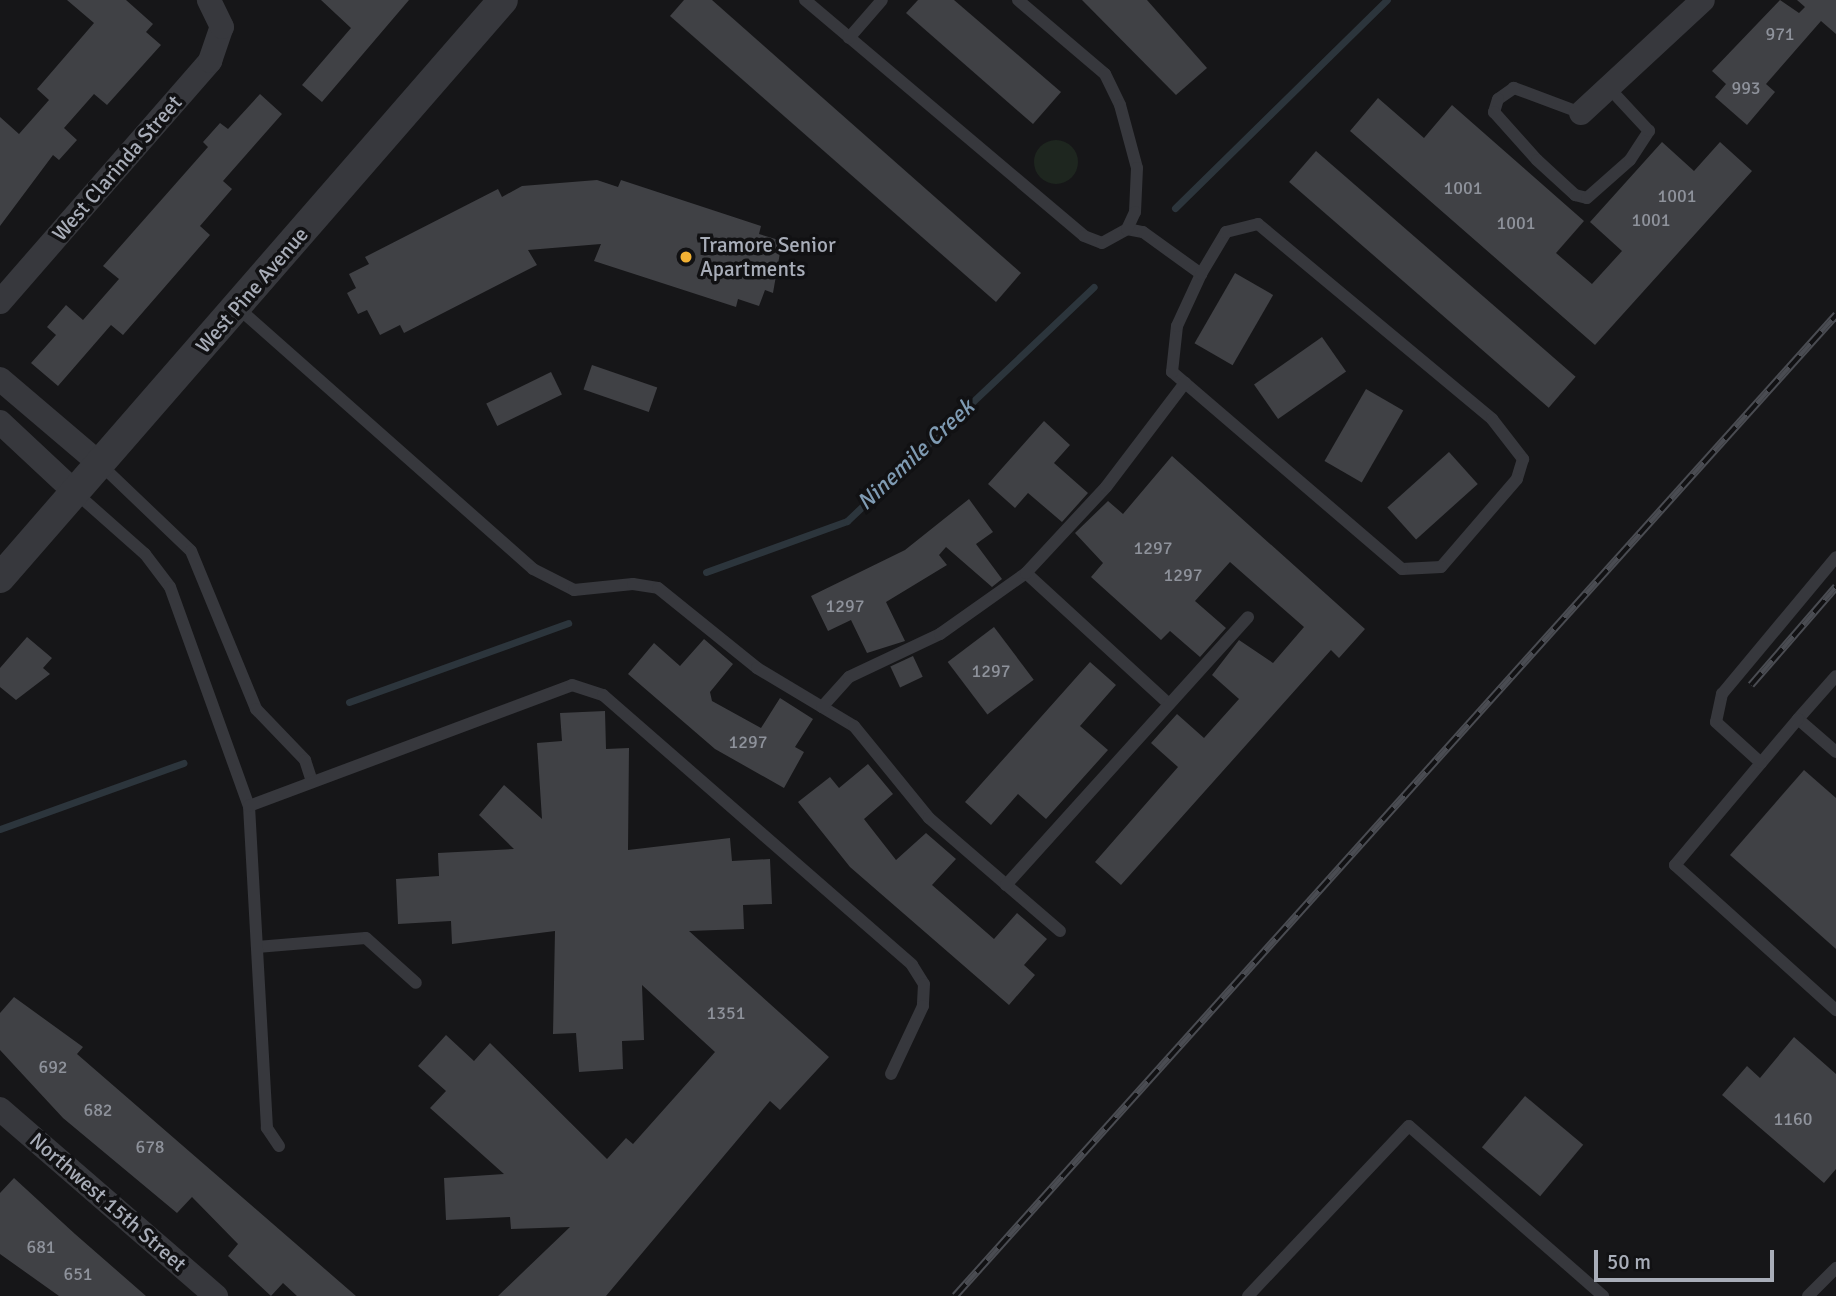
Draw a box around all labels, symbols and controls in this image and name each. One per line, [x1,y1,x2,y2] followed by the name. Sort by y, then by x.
[1765,23,1795,45] house number: 971
[1731,77,1761,99] house number: 993
[47,90,187,246] street label: West Clarinda Street
[1444,177,1482,199] house number: 1001
[1658,185,1696,207] house number: 1001
[1632,209,1670,231] house number: 1001
[1497,212,1535,234] house number: 1001
[190,222,314,358] street label: West Pine Avenue
[700,232,836,282] place label: Tramore Senior Apartments
[678,249,694,265] marker: Tramore Senior Apartments
[852,394,980,516] water label: Ninemile Creek
[1134,537,1172,559] house number: 1297
[1164,564,1202,586] house number: 1297
[826,595,864,617] house number: 1297
[972,660,1010,682] house number: 1297
[729,731,767,753] house number: 1297
[707,1002,745,1024] house number: 1351
[38,1056,68,1078] house number: 692
[83,1099,113,1121] house number: 682
[1774,1108,1812,1130] house number: 1160
[25,1127,191,1277] street label: Northwest 15th Street
[135,1136,165,1158] house number: 678
[26,1236,56,1258] house number: 681
[1598,1236,1778,1280] scale bar
[1607,1249,1651,1275] text: 50 m
[63,1263,93,1285] house number: 651

